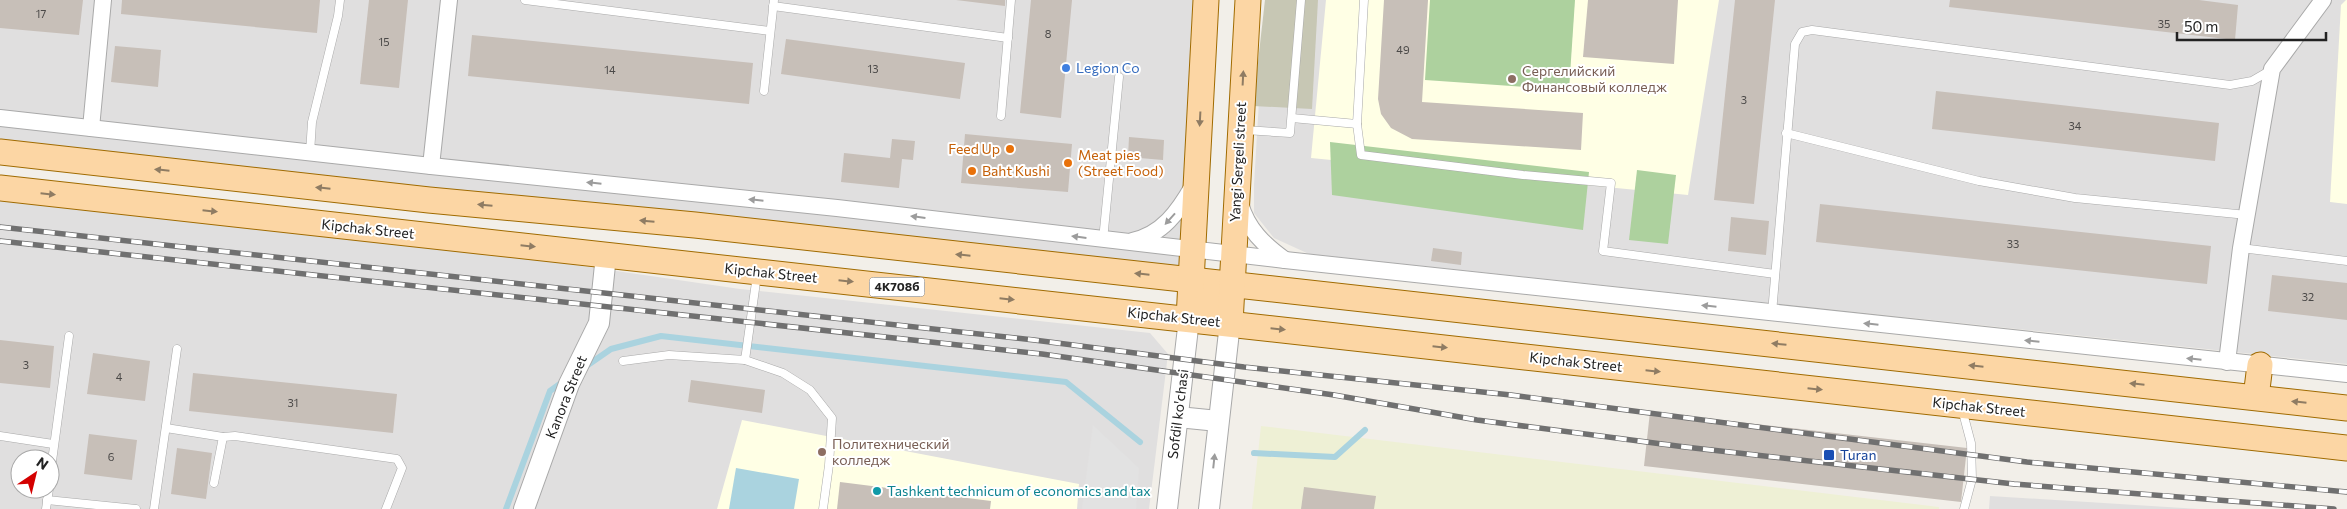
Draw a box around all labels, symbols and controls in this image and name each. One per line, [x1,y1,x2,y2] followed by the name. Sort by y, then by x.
[36,7,46,20] house number: 17
[2177,10,2326,42] scale bar
[2158,17,2170,30] house number: 35
[2184,17,2218,35] text: 50 m
[1045,27,1052,40] house number: 8
[378,35,390,48] house number: 15
[1396,43,1410,56] house number: 49
[1076,59,1140,76] place label: Legion Co
[868,62,878,75] house number: 13
[1060,62,1072,74] marker: Legion Co
[1522,62,1667,95] place label: Сергелийский Финансовый колледж
[604,63,616,76] house number: 14
[1240,70,1248,86] one-way arrow
[1506,73,1518,85] marker: Сергелийский Финансовый колледж
[1741,93,1747,106] house number: 3
[1226,101,1249,223] street label: Yangi Sergeli street
[1195,111,1203,127] one-way arrow
[2069,119,2082,132] house number: 34
[948,140,1000,157] place label: Feed Up
[1004,143,1016,155] marker: Feed Up
[1078,146,1164,179] place label: Meat pies (Street Food)
[1062,157,1074,169] marker: Meat pies (Street Food)
[982,162,1050,179] place label: Baht Kushi
[966,165,978,177] marker: Baht Kushi
[153,166,169,174] one-way arrow
[586,179,602,187] one-way arrow
[315,184,331,192] one-way arrow
[41,190,57,198] one-way arrow
[748,196,764,204] one-way arrow
[476,201,492,209] one-way arrow
[202,207,218,215] one-way arrow
[909,213,925,221] one-way arrow
[1164,213,1175,226] one-way arrow
[321,215,416,242] street label: Kipchak Street
[638,217,654,225] one-way arrow
[1071,233,1087,241] one-way arrow
[2007,237,2019,250] house number: 33
[520,242,536,250] one-way arrow
[955,251,971,259] one-way arrow
[724,259,819,286] street label: Kipchak Street
[1134,270,1150,278] one-way arrow
[838,277,854,285] one-way arrow
[870,278,924,296] road number: 4К708б
[2302,290,2314,303] house number: 32
[1000,295,1016,303] one-way arrow
[1701,302,1717,310] one-way arrow
[1127,303,1222,330] street label: Kipchak Street
[1863,320,1879,328] one-way arrow
[1270,325,1286,333] one-way arrow
[2024,337,2040,345] one-way arrow
[1771,340,1787,348] one-way arrow
[1432,343,1448,351] one-way arrow
[1529,348,1624,375] street label: Kipchak Street
[541,353,590,441] street label: Kanora Street
[2186,355,2202,363] one-way arrow
[23,358,29,371] house number: 3
[1967,362,1983,370] one-way arrow
[1646,367,1662,375] one-way arrow
[1164,368,1191,460] street label: Sofdil ko'chasi
[116,370,123,383] house number: 4
[2129,380,2145,388] one-way arrow
[1807,385,1823,393] one-way arrow
[1932,393,2027,420] street label: Kipchak Street
[288,396,298,409] house number: 31
[2290,398,2306,406] one-way arrow
[832,435,949,468] place label: Политехнический колледж
[816,446,828,458] marker: Политехнический колледж
[1840,446,1876,463] place label: Turan
[1822,448,1836,462] marker: Turan
[10,449,60,499] north arrow
[108,450,115,463] house number: 6
[1210,452,1218,468] one-way arrow
[34,453,52,473] text: N
[887,482,1151,499] place label: Tashkent technicum of economics and tax
[871,485,883,497] marker: Tashkent technicum of economics and tax

